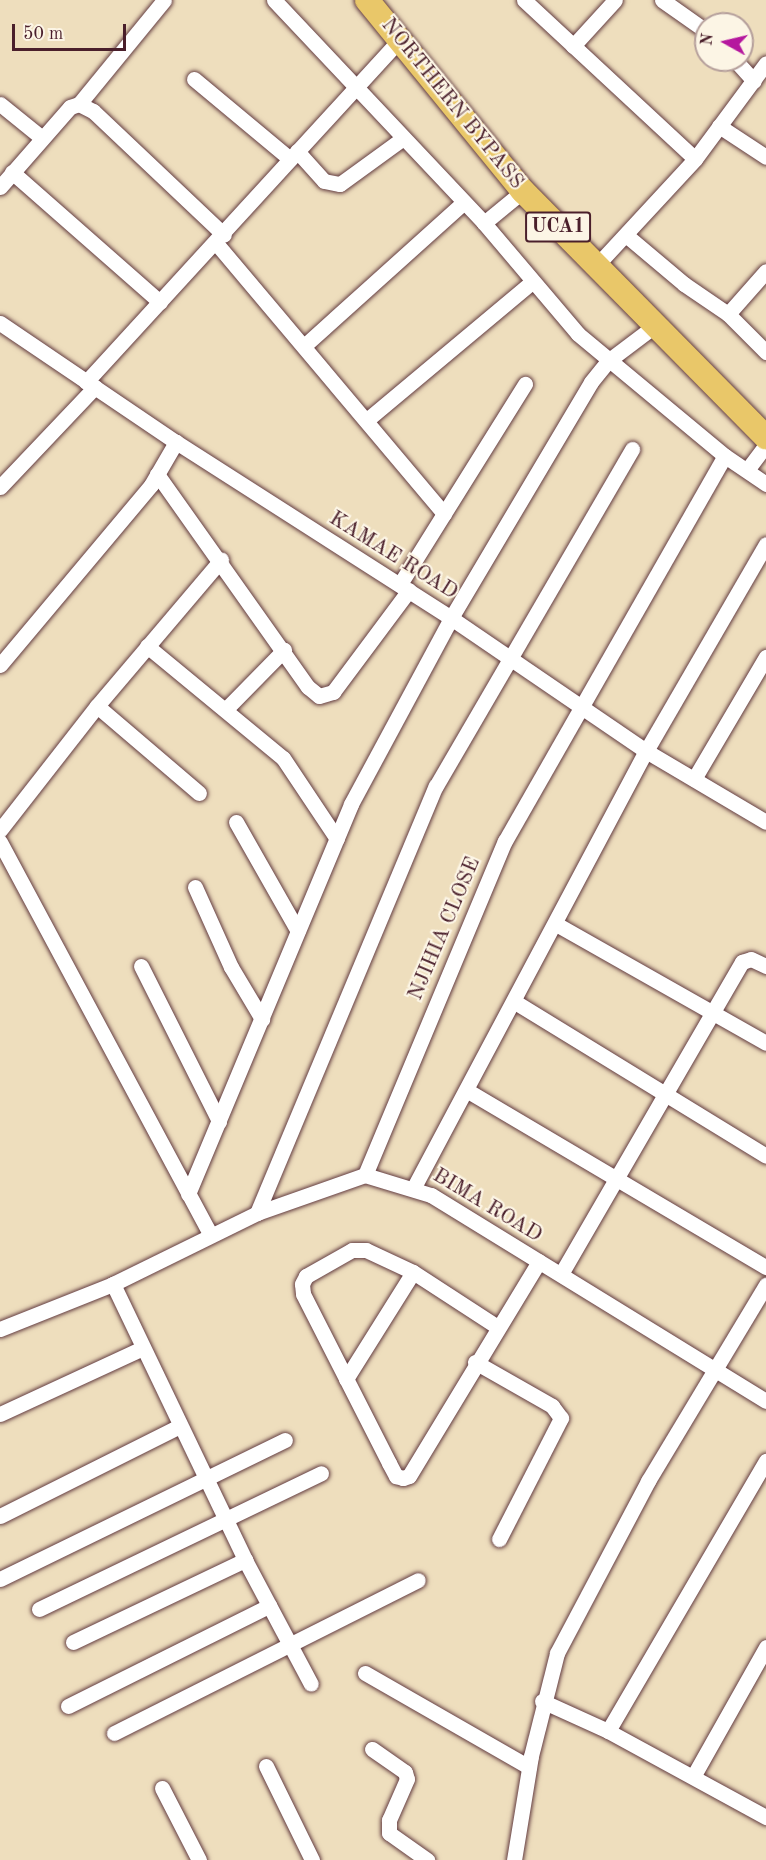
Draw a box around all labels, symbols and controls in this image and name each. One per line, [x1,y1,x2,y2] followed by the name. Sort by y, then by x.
[15,12,129,50] scale bar
[694,12,754,72] north arrow
[375,13,529,195] street label: NORTHERN BYPASS
[23,25,63,43] text: 50 m
[699,33,717,47] text: N
[525,210,591,244] road number: UCA1
[324,506,462,606] street label: KAMAE ROAD
[404,854,486,1004] street label: NJIHIA CLOSE
[428,1163,546,1249] street label: BIMA ROAD

